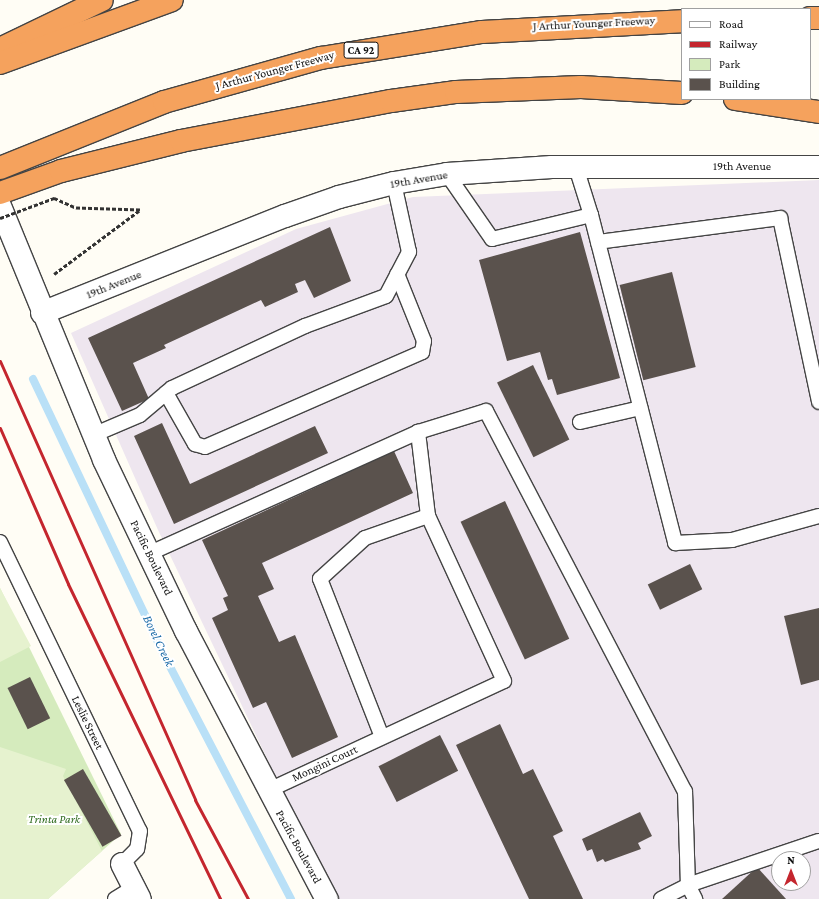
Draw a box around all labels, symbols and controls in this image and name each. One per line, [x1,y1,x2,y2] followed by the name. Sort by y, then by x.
[681,8,811,100] legend
[533,14,655,34] street label: J Arthur Younger Freeway
[719,17,743,31] text: Road
[719,37,757,51] text: Railway
[343,41,379,59] road number: CA 92
[214,48,336,94] street label: J Arthur Younger Freeway
[719,57,740,71] text: Park
[719,77,760,91] text: Building
[713,160,771,174] street label: 19th Avenue
[389,168,449,192] street label: 19th Avenue
[84,267,144,303] street label: 19th Avenue
[127,518,175,598] street label: Pacific Boulevard
[139,613,177,669] water label: Borel Creek
[68,694,106,752] street label: Leslie Street
[290,743,360,785] street label: Mongini Court
[272,808,324,886] street label: Pacific Boulevard
[28,813,80,827] park label: Trinta Park
[771,851,811,891] north arrow
[787,854,795,866] text: N

